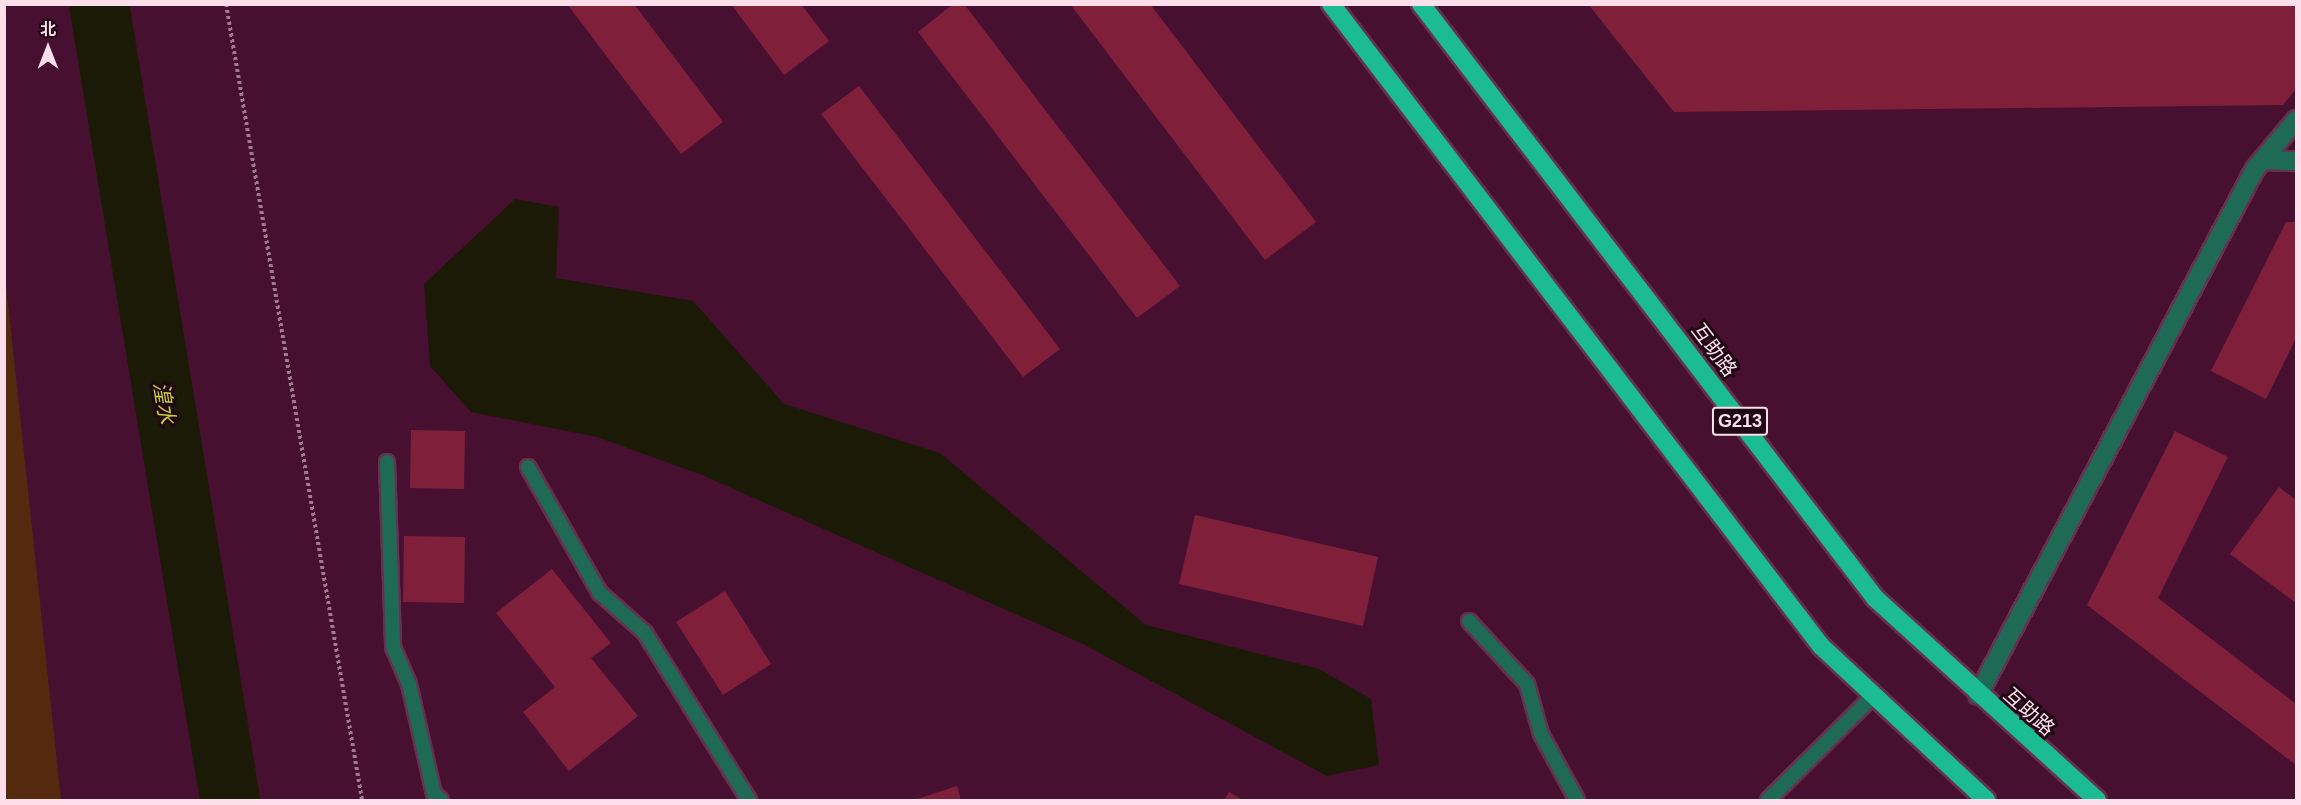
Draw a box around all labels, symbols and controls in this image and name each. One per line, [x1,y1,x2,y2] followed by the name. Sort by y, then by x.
[18,18,78,78] north arrow
[40,21,56,38] text: 北
[1686,319,1742,381] street label: 互助路
[148,380,180,426] water label: 湟水
[1712,406,1768,436] road number: G213
[1999,683,2059,741] street label: 互助路

